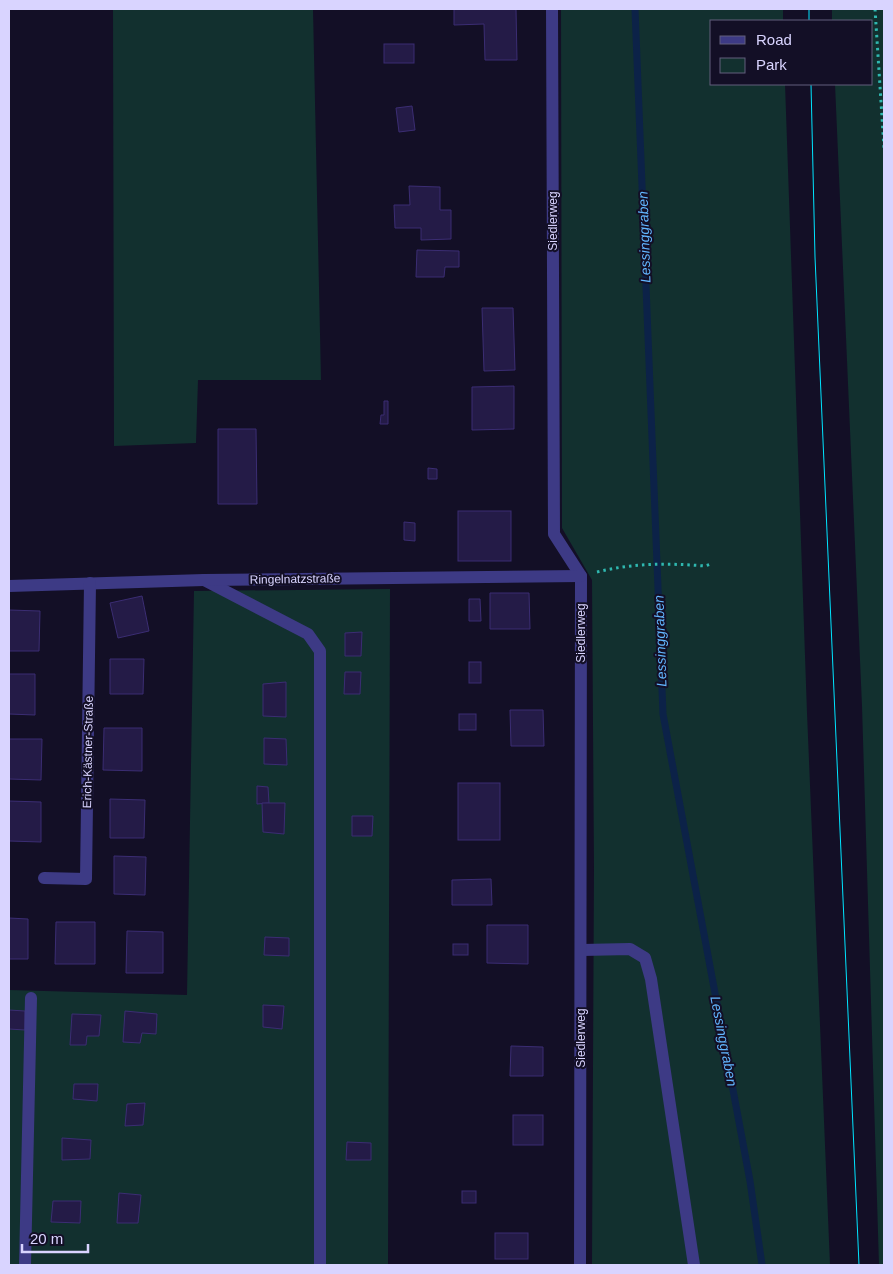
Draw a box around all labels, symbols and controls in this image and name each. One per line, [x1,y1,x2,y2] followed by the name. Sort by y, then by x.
[710,20,873,85] legend
[756,31,792,48] text: Road
[756,56,787,73] text: Park
[546,191,560,251] street label: Siedlerweg
[634,191,654,283] water label: Lessinggraben
[250,571,341,587] street label: Ringelnatzstraße
[650,595,670,687] water label: Lessinggraben
[574,603,588,663] street label: Siedlerweg
[80,695,96,808] street label: Erich-Kästner-Straße
[707,994,741,1088] water label: Lessinggraben
[574,1008,588,1068] street label: Siedlerweg
[22,1222,89,1254] scale bar
[30,1230,63,1247] text: 20 m

